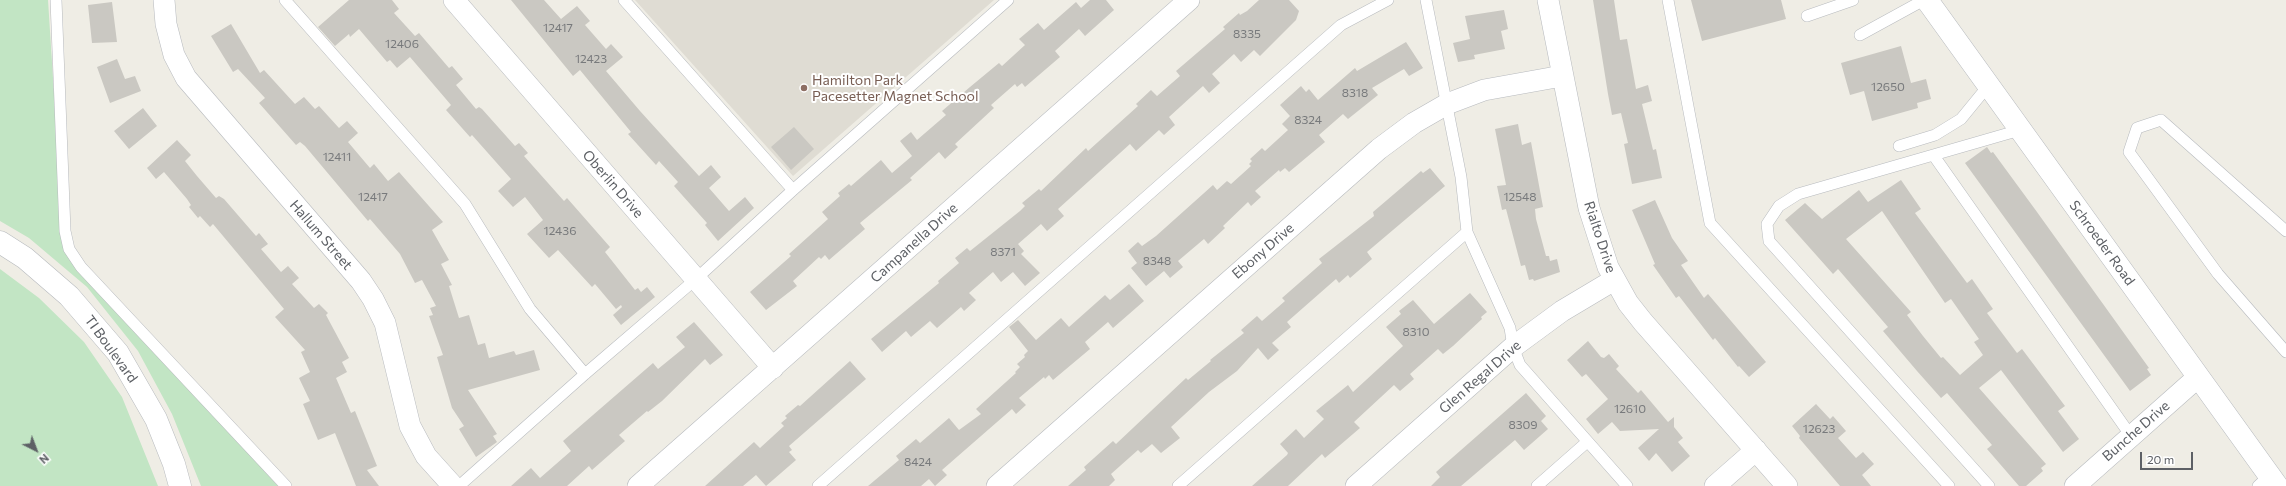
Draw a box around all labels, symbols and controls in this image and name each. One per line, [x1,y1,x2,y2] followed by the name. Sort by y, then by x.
[543,21,573,35] house number: 12417
[1233,27,1261,41] house number: 8335
[385,37,419,51] house number: 12406
[575,52,607,66] house number: 12423
[812,72,978,104] place label: Hamilton Park Pacesetter Magnet School
[1871,80,1905,94] house number: 12650
[799,83,809,93] marker: Hamilton Park Pacesetter Magnet School
[1342,86,1368,100] house number: 8318
[1294,113,1322,127] house number: 8324
[579,147,647,221] street label: Oberlin Drive
[323,150,351,164] house number: 12411
[358,190,388,204] house number: 12417
[1503,190,1537,204] house number: 12548
[286,197,356,273] street label: Hallum Street
[2066,197,2138,289] street label: Schroeder Road
[1581,199,1619,275] street label: Rialto Drive
[867,200,961,286] street label: Campanella Drive
[1229,220,1297,282] street label: Ebony Drive
[544,224,576,238] house number: 12436
[990,245,1016,259] house number: 8371
[1143,254,1171,268] house number: 8348
[81,312,141,386] street label: TI Boulevard
[1402,325,1430,339] house number: 8310
[1436,337,1524,417] street label: Glen Regal Drive
[2099,397,2173,465] street label: Bunche Drive
[1614,402,1646,416] house number: 12610
[1508,418,1538,432] house number: 8309
[1803,422,1835,436] house number: 12623
[16,430,56,470] north arrow
[2142,444,2195,470] scale bar
[37,452,52,467] text: N
[2147,452,2174,466] text: 20 m
[904,455,932,469] house number: 8424

